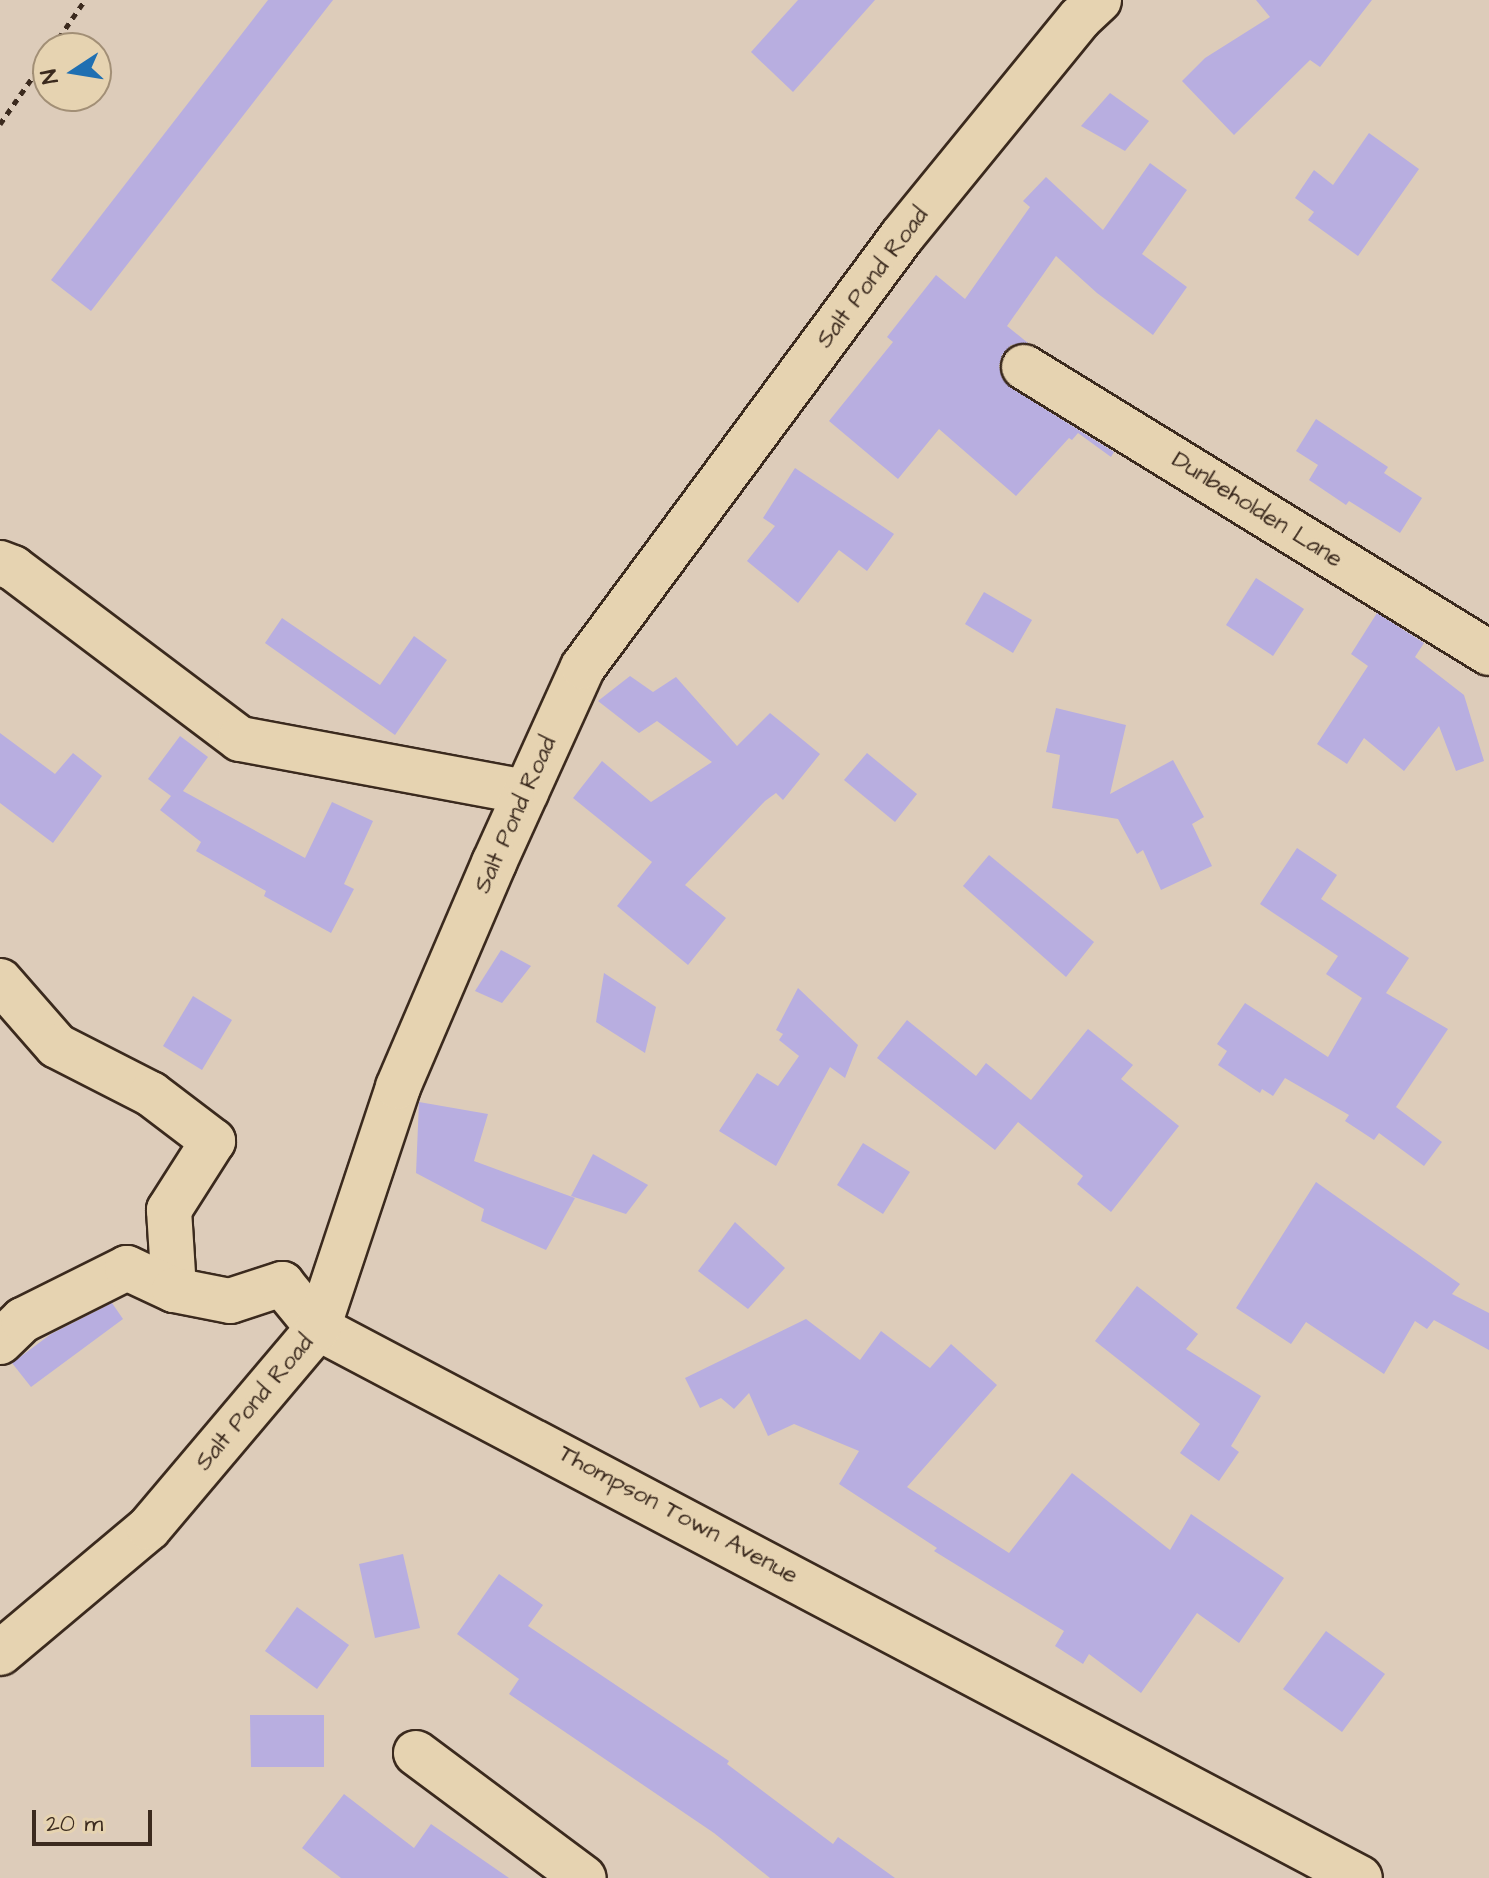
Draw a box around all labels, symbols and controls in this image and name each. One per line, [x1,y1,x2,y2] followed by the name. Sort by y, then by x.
[32,32,112,112] north arrow
[33,67,67,87] text: N
[811,202,935,354] street label: Salt Pond Road
[1166,446,1348,574] street label: Dunbeholden Lane
[469,732,563,898] street label: Salt Pond Road
[190,1329,320,1477] street label: Salt Pond Road
[553,1440,803,1590] street label: Thompson Town Avenue
[36,1794,156,1844] scale bar
[46,1807,103,1841] text: 20 m

